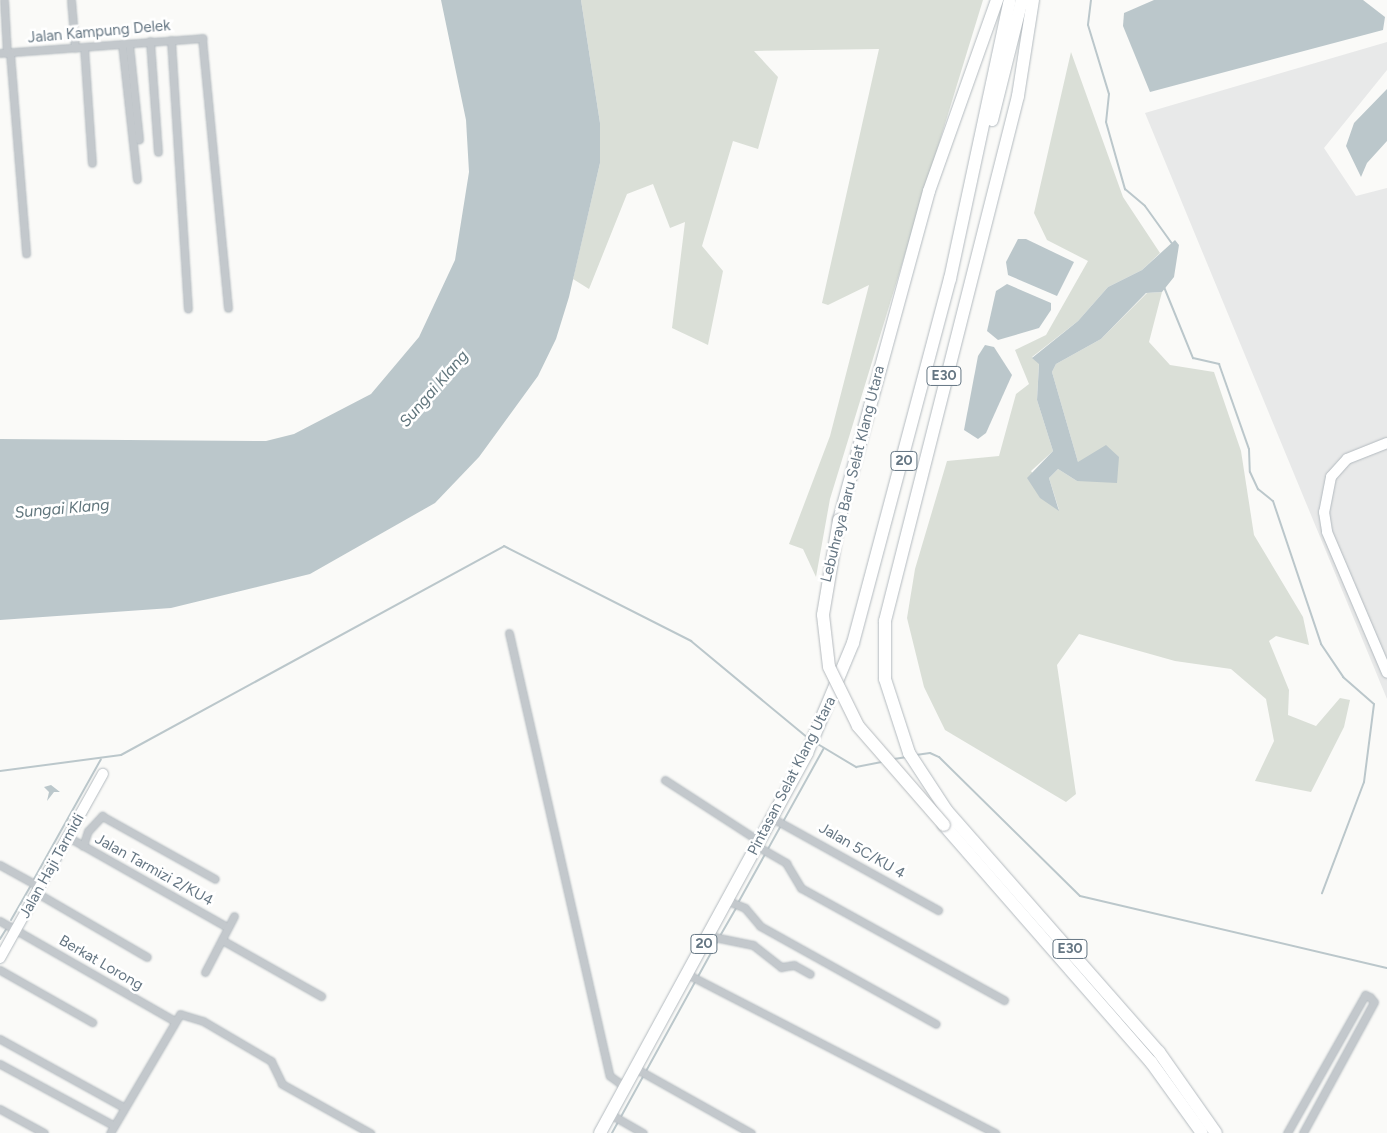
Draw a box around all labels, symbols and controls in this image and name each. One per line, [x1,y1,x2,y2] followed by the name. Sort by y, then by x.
[27,17,171,47] street label: Jalan Kampung Delek
[396,347,472,431] water label: Sungai Klang
[817,364,889,584] street label: Lebuhraya Baru Selat Klang Utara
[925,364,963,388] road number: E30
[890,450,918,472] road number: 20
[14,495,110,523] water label: Sungai Klang
[744,694,840,858] street label: Pintasan Selat Klang Utara
[16,810,88,922] street label: Jalan Haji Tarmidi
[816,819,908,883] street label: Jalan 5C/KU 4
[92,830,216,910] street label: Jalan Tarmizi 2/KU4
[56,932,146,994] street label: Berkat Lorong
[690,932,718,956] road number: 20
[1051,938,1089,961] road number: E30

